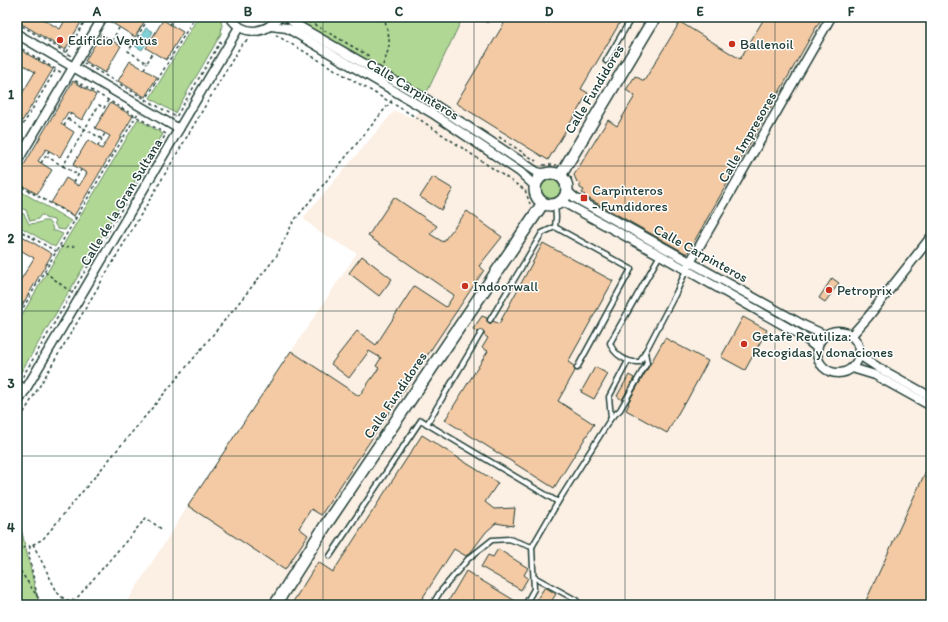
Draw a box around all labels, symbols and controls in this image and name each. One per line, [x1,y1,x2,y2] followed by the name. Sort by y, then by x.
[92,4,102,19] text: A
[244,4,253,19] text: B
[395,4,404,19] text: C
[545,4,554,19] text: D
[696,4,704,19] text: E
[848,4,855,19] text: F
[68,32,158,49] place label: Edificio Ventus
[55,35,65,45] marker: Edificio Ventus
[740,36,794,53] place label: Ballenoil
[727,39,737,49] marker: Ballenoil
[561,41,628,137] street label: Calle Fundidores
[363,55,462,124] street label: Calle Carpinteros
[8,87,14,102] text: 1
[714,89,780,186] street label: Calle Impresores
[77,135,166,269] street label: Calle de la Gran Sultana
[592,182,668,215] place label: Carpinteros - Fundidores
[579,193,589,203] marker: Carpinteros - Fundidores
[651,221,751,286] street label: Calle Carpinteros
[8,231,15,246] text: 2
[473,278,538,295] place label: Indoorwall
[460,281,470,291] marker: Indoorwall
[837,282,892,299] place label: Petroprix
[824,285,834,295] marker: Petroprix
[752,328,893,361] place label: Getafe Reutiliza: Recogidas y donaciones
[739,339,749,349] marker: Getafe Reutiliza: Recogidas y donaciones
[360,348,431,442] street label: Calle Fundidores
[7,376,15,391] text: 3
[7,520,15,535] text: 4

